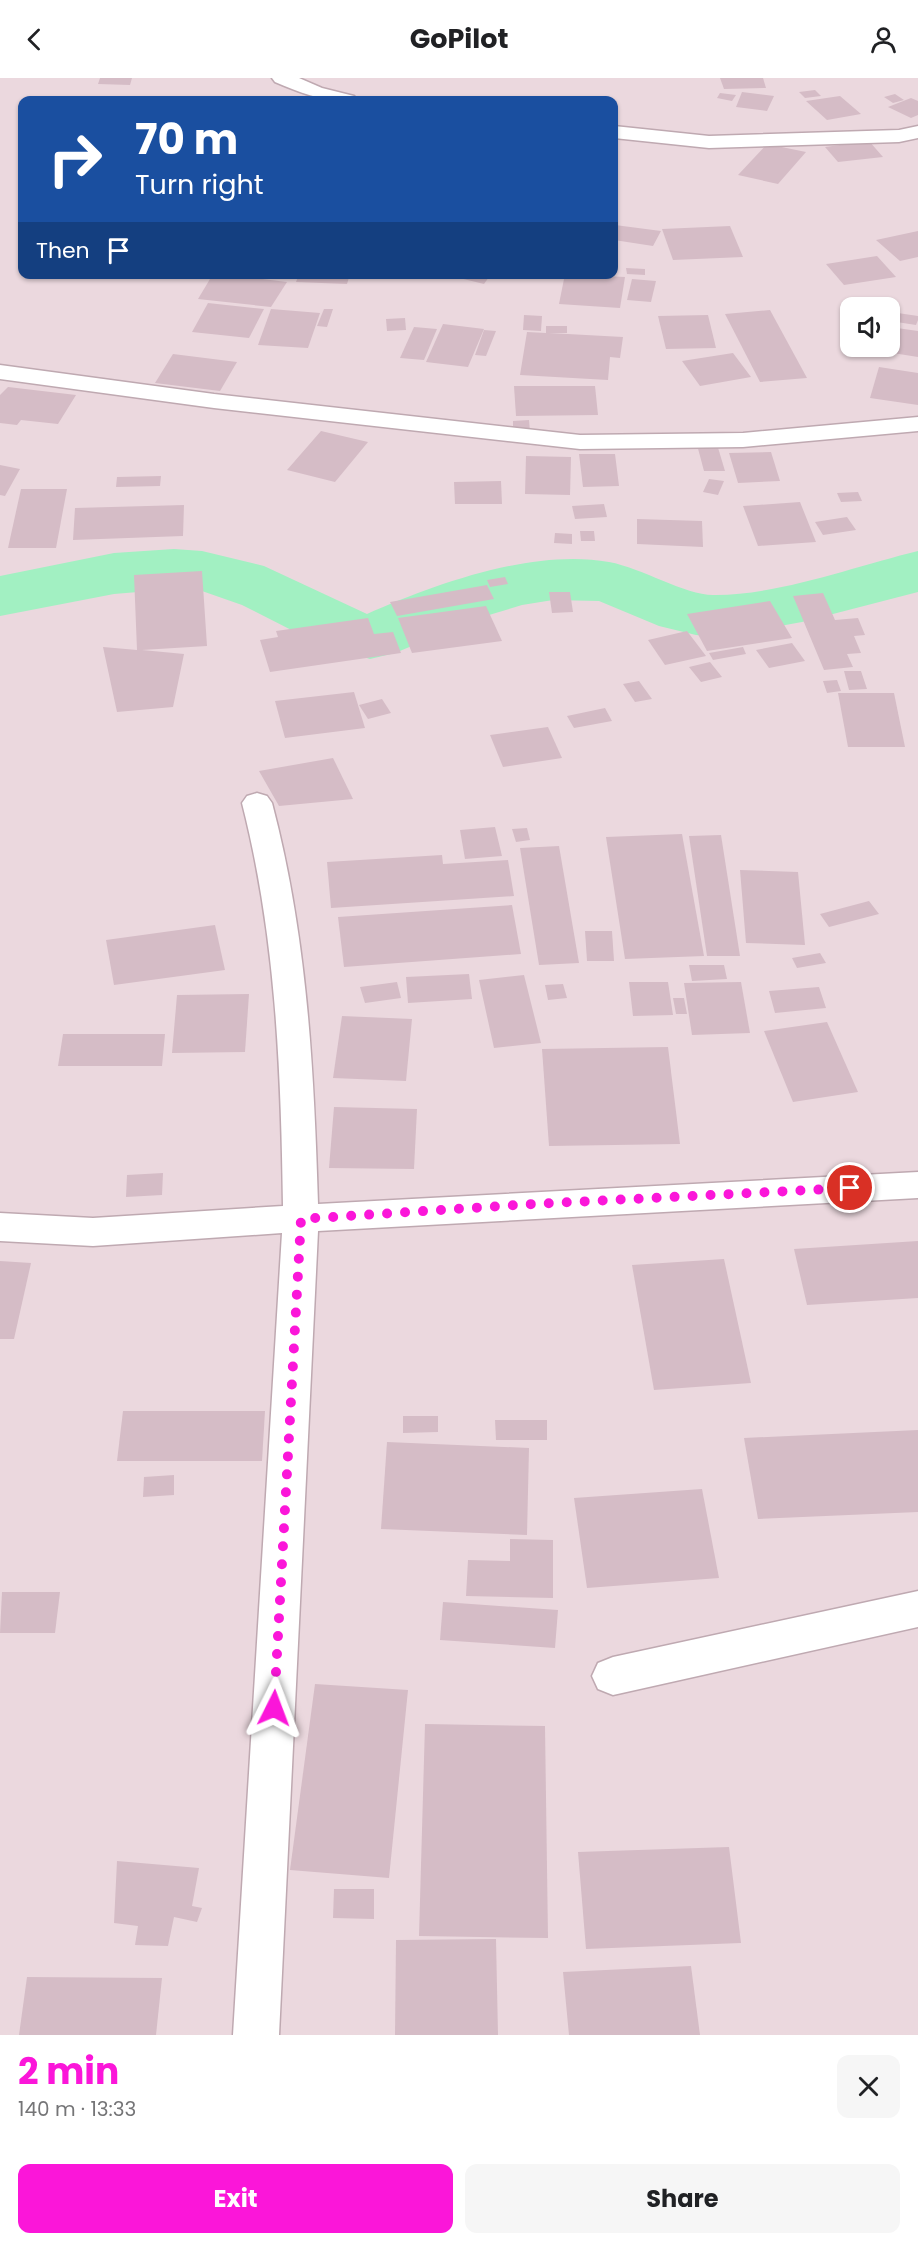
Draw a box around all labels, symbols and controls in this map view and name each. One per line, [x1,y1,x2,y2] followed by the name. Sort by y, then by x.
[410,20,508,57] text: GoPilot
[18,23,51,56] icon: back
[867,23,900,56] icon: person
[135,110,238,169] text: 70 m
[36,120,114,198] icon: right
[135,166,264,203] text: Turn right
[102,234,135,267] icon: arrive
[36,235,90,266] text: Then
[840,297,900,357] map controls
[840,297,900,357] button: sound
[824,1162,875,1213] pin
[833,1171,866,1204] icon: arrive
[242,1676,306,1740] position arrow
[18,2046,119,2097] text: 2 min
[837,2055,900,2118] button: close
[18,2095,136,2123] text: 140 m · 13:33
[18,2164,453,2233] button: Exit
[465,2164,900,2233] button: Share

